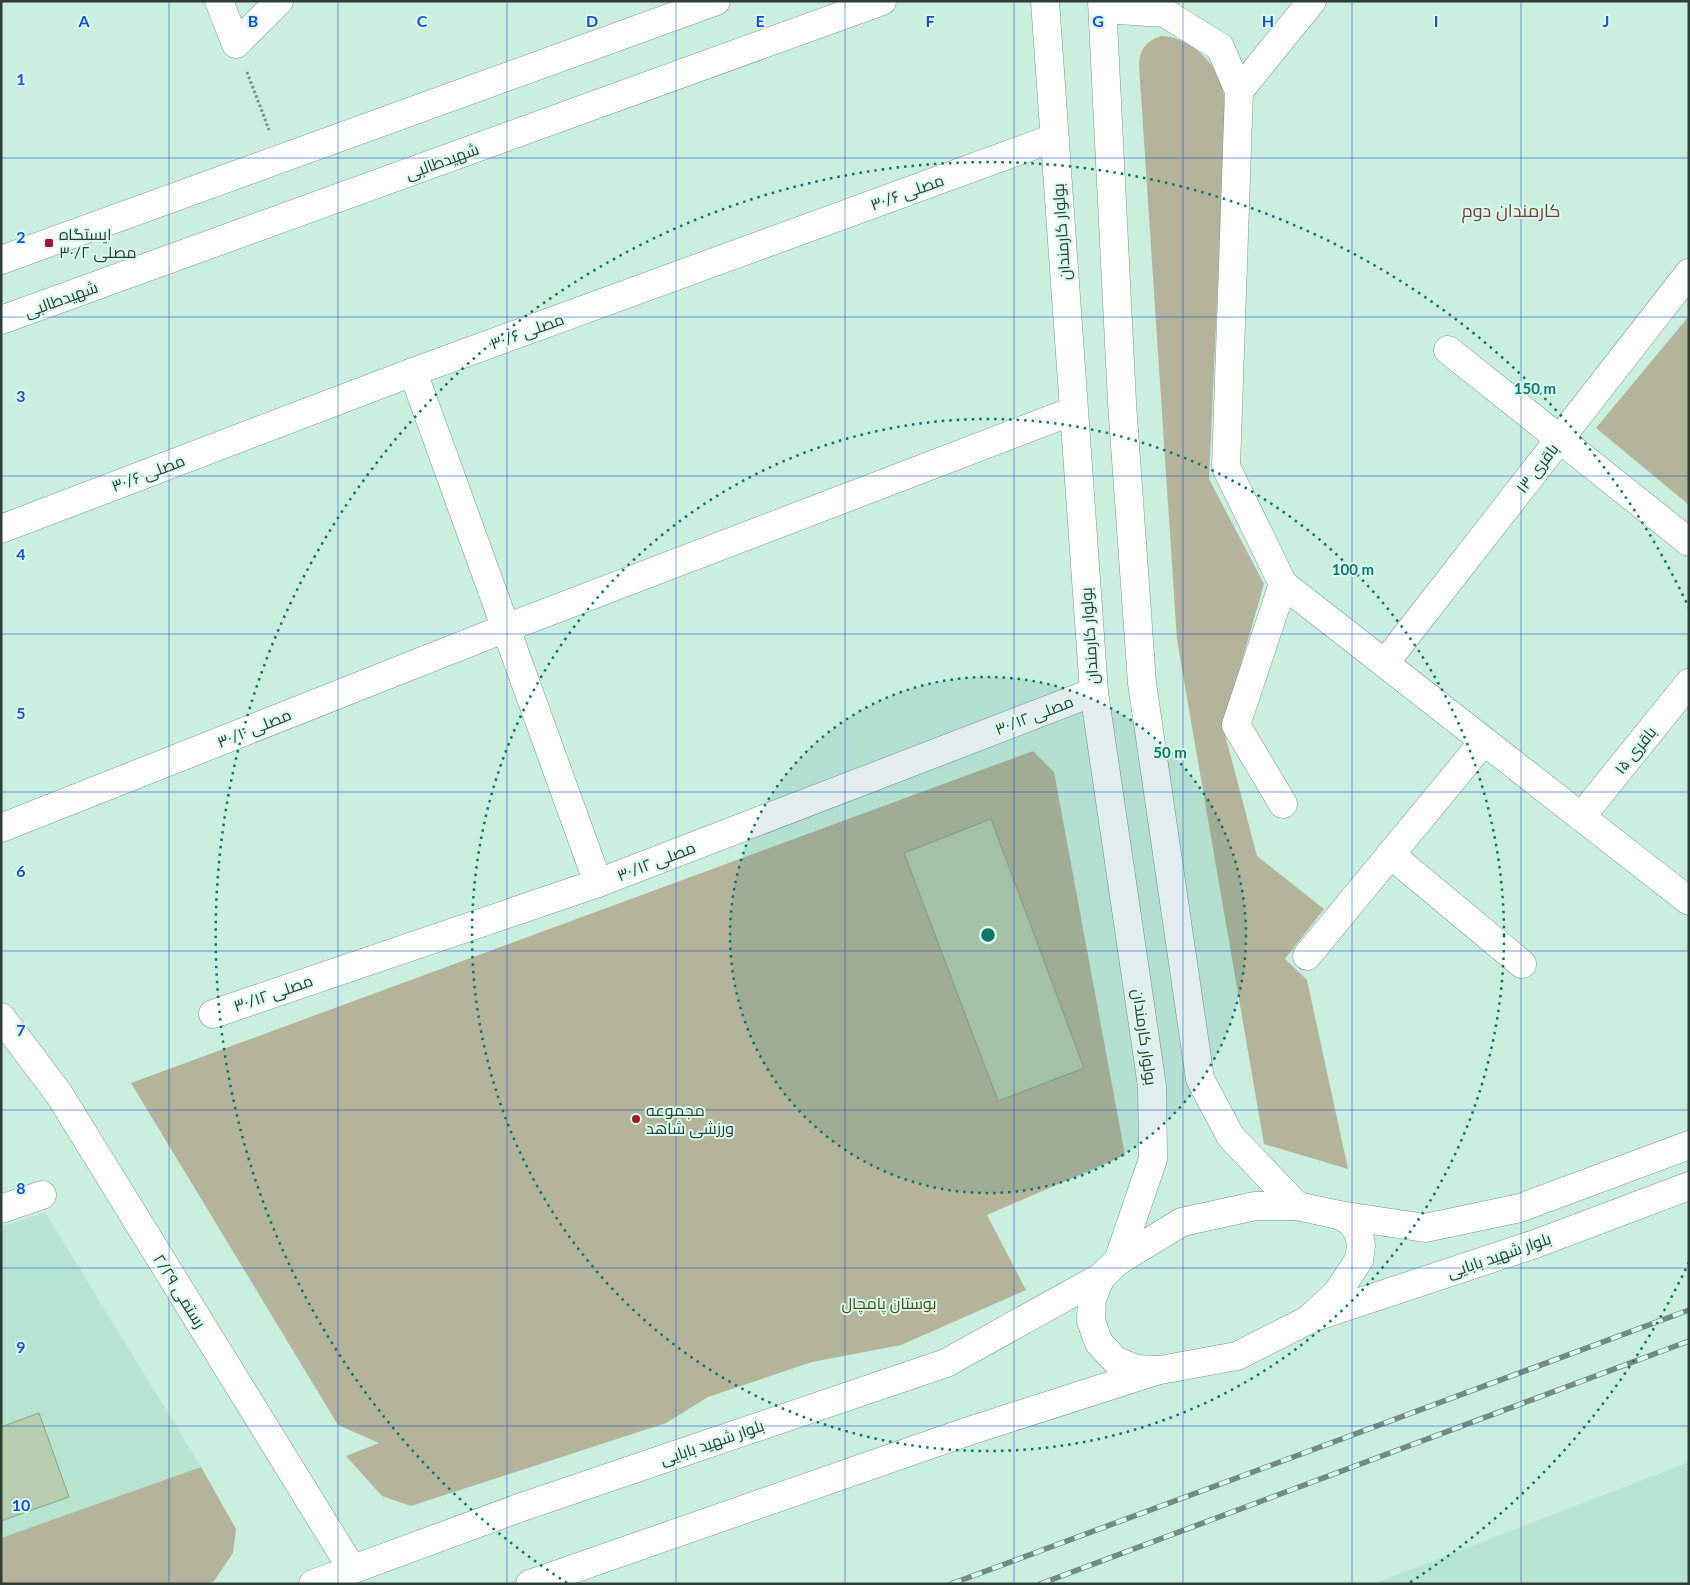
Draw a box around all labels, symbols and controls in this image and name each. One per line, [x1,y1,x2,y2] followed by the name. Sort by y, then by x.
[77,11,90,30] text: A
[248,11,258,30] text: B
[417,11,428,30] text: C
[586,11,598,30] text: D
[755,11,765,30] text: E
[925,11,935,30] text: F
[1092,11,1104,30] text: G
[1262,11,1274,30] text: H
[1434,11,1438,30] text: I
[1603,11,1609,30] text: J
[16,69,26,88] text: 1
[402,138,482,184] street label: شهیدطالبی
[868,169,947,215] street label: مصلی ۳۰/۶
[1048,183,1075,281] street label: بولوار کارمندان
[1462,199,1560,223] district label: کارمندان دوم
[59,224,137,263] place label: ایستگاه مصلی ۳۰/۲
[16,227,26,246] text: 2
[43,237,55,249] marker: ایستگاه مصلی ۳۰/۲
[21,276,101,322] street label: شهیدطالبی
[488,308,567,354] street label: مصلی ۳۰/۶
[1514,379,1556,397] text: 150 m
[16,386,26,405] text: 3
[1511,439,1563,498] street label: باقری ۱۳
[109,450,188,497] street label: مصلی ۳۰/۶
[16,544,26,563] text: 4
[1332,560,1374,578] text: 100 m
[1076,587,1103,685] street label: بولوار کارمندان
[992,691,1076,740] street label: مصلی ۳۰/۱۲
[16,703,26,722] text: 5
[214,704,294,753] street label: مصلی ۳۰/۱۰
[1610,722,1661,779] street label: باقری ۱۵
[1153,743,1187,761] text: 50 m
[614,837,698,886] street label: مصلی ۳۰/۱۲
[16,861,26,880] text: 6
[979,926,997,944] centre of rings
[231,970,316,1017] street label: مصلی ۳۰/۱۲
[1127,987,1162,1087] street label: بولوار کارمندان
[16,1020,26,1039] text: 7
[646,1100,734,1139] place label: مجموعه ورزشی شاهد
[630,1113,642,1125] marker: مجموعه ورزشی شاهد
[16,1178,26,1197] text: 8
[1444,1228,1554,1283] street label: بلوار شهید بابایی
[149,1250,211,1332] street label: رستمی ۲/۲۹
[841,1293,937,1315] park label: بوستان پامچال
[16,1337,26,1356] text: 9
[657,1415,767,1470] street label: بلوار شهید بابایی
[12,1495,30,1514] text: 10

